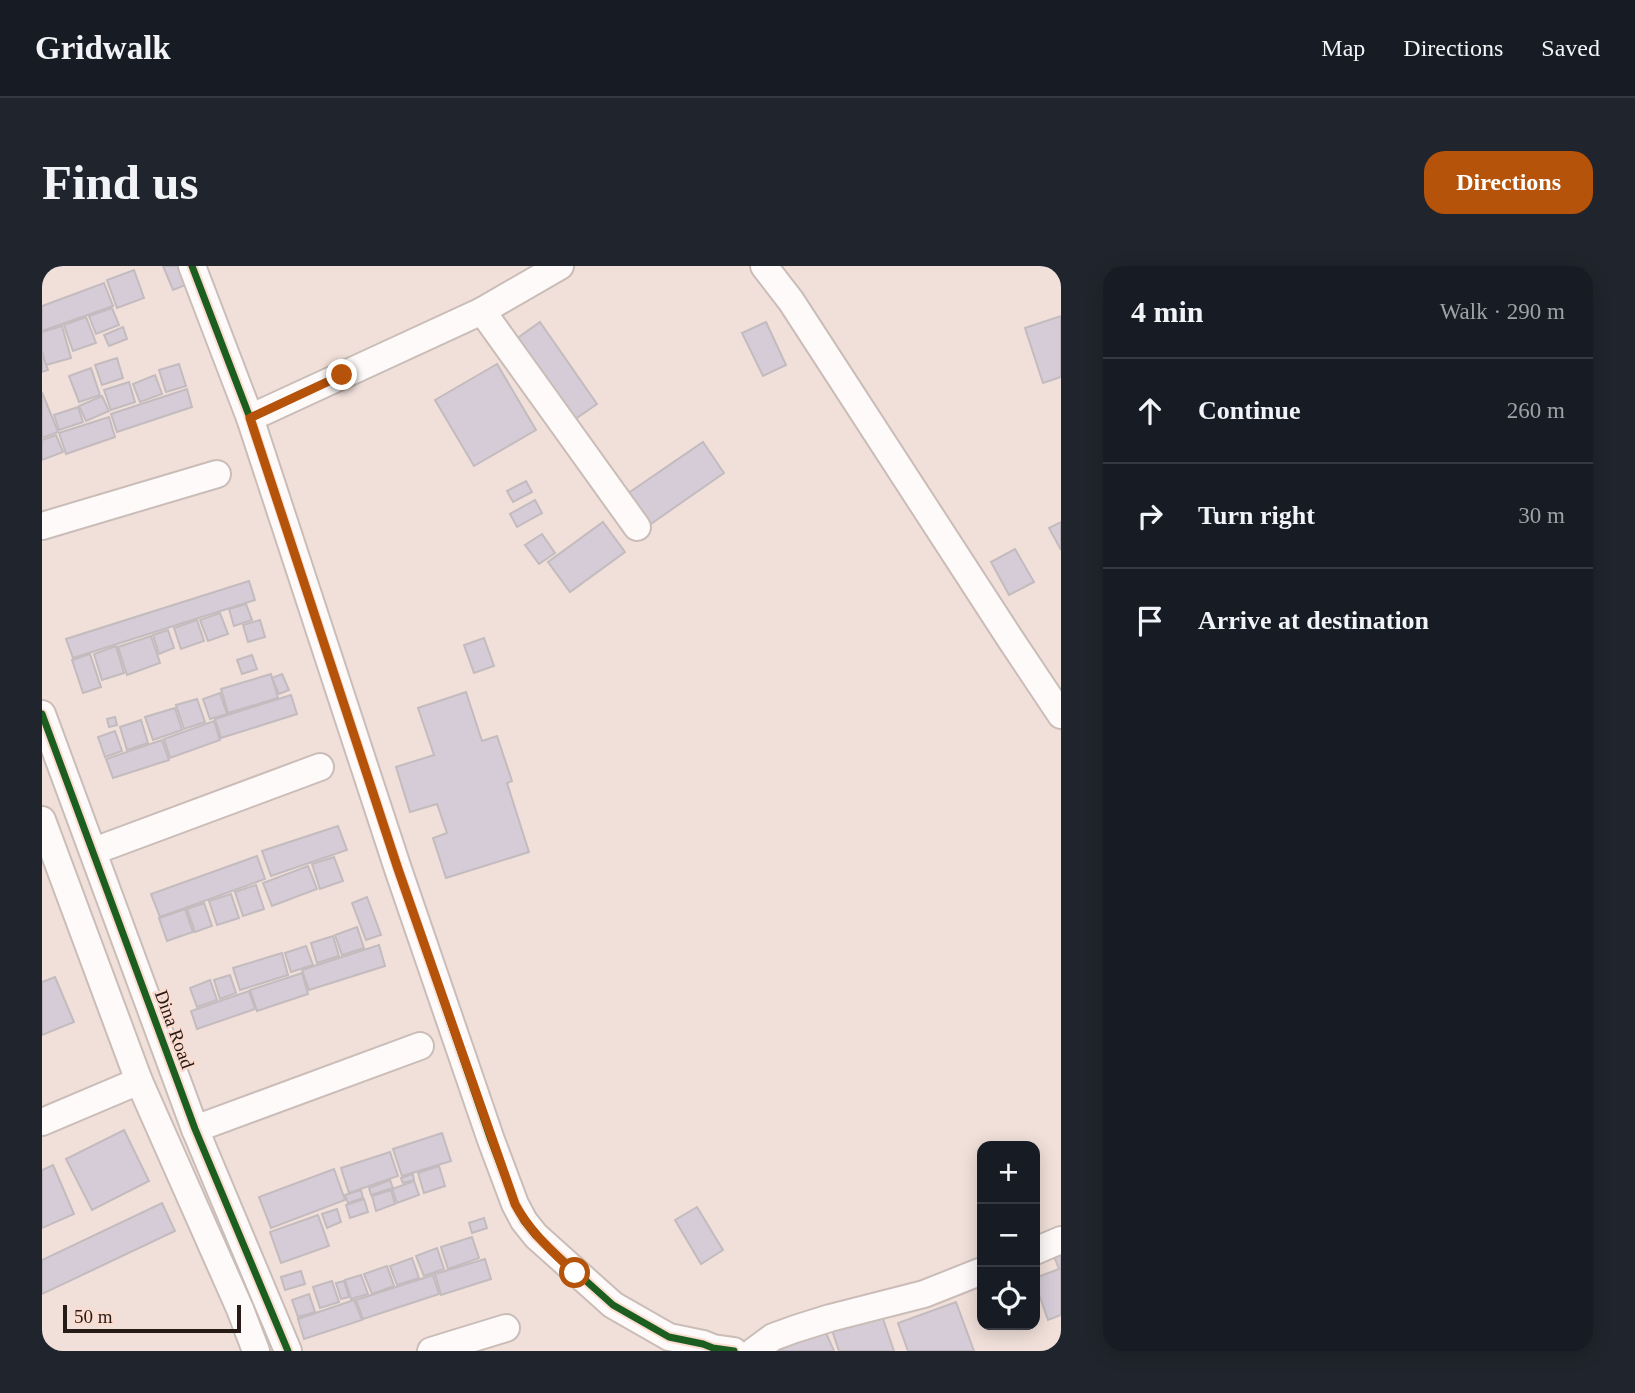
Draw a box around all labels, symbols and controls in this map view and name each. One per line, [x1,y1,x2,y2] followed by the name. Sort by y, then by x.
[35,30,171,66] text: Gridwalk
[1321,35,1365,61] text: Map
[1403,35,1503,61] text: Directions
[1541,35,1600,61] text: Saved
[1424,151,1593,214] button: Directions
[42,155,199,210] text: Find us
[1131,295,1204,328] text: 4 min
[1440,299,1565,324] text: Walk · 290 m
[326,359,357,390] route end
[1131,392,1169,430] icon: ahead
[1198,396,1301,425] text: Continue
[1507,398,1565,423] text: 260 m
[1131,497,1169,535] icon: right
[1198,501,1315,530] text: Turn right
[1518,503,1565,528] text: 30 m
[1131,602,1169,640] icon: arrive
[1198,606,1429,635] text: Arrive at destination
[151,987,199,1072] street label: Dina Road
[977,1141,1040,1330] map controls
[977,1141,1040,1204] button: +
[977,1204,1040,1267] button: −
[559,1257,590,1288] route start
[977,1267,1040,1330] button: locate
[63,1302,242,1334] scale bar
[74,1306,113,1327] text: 50 m

